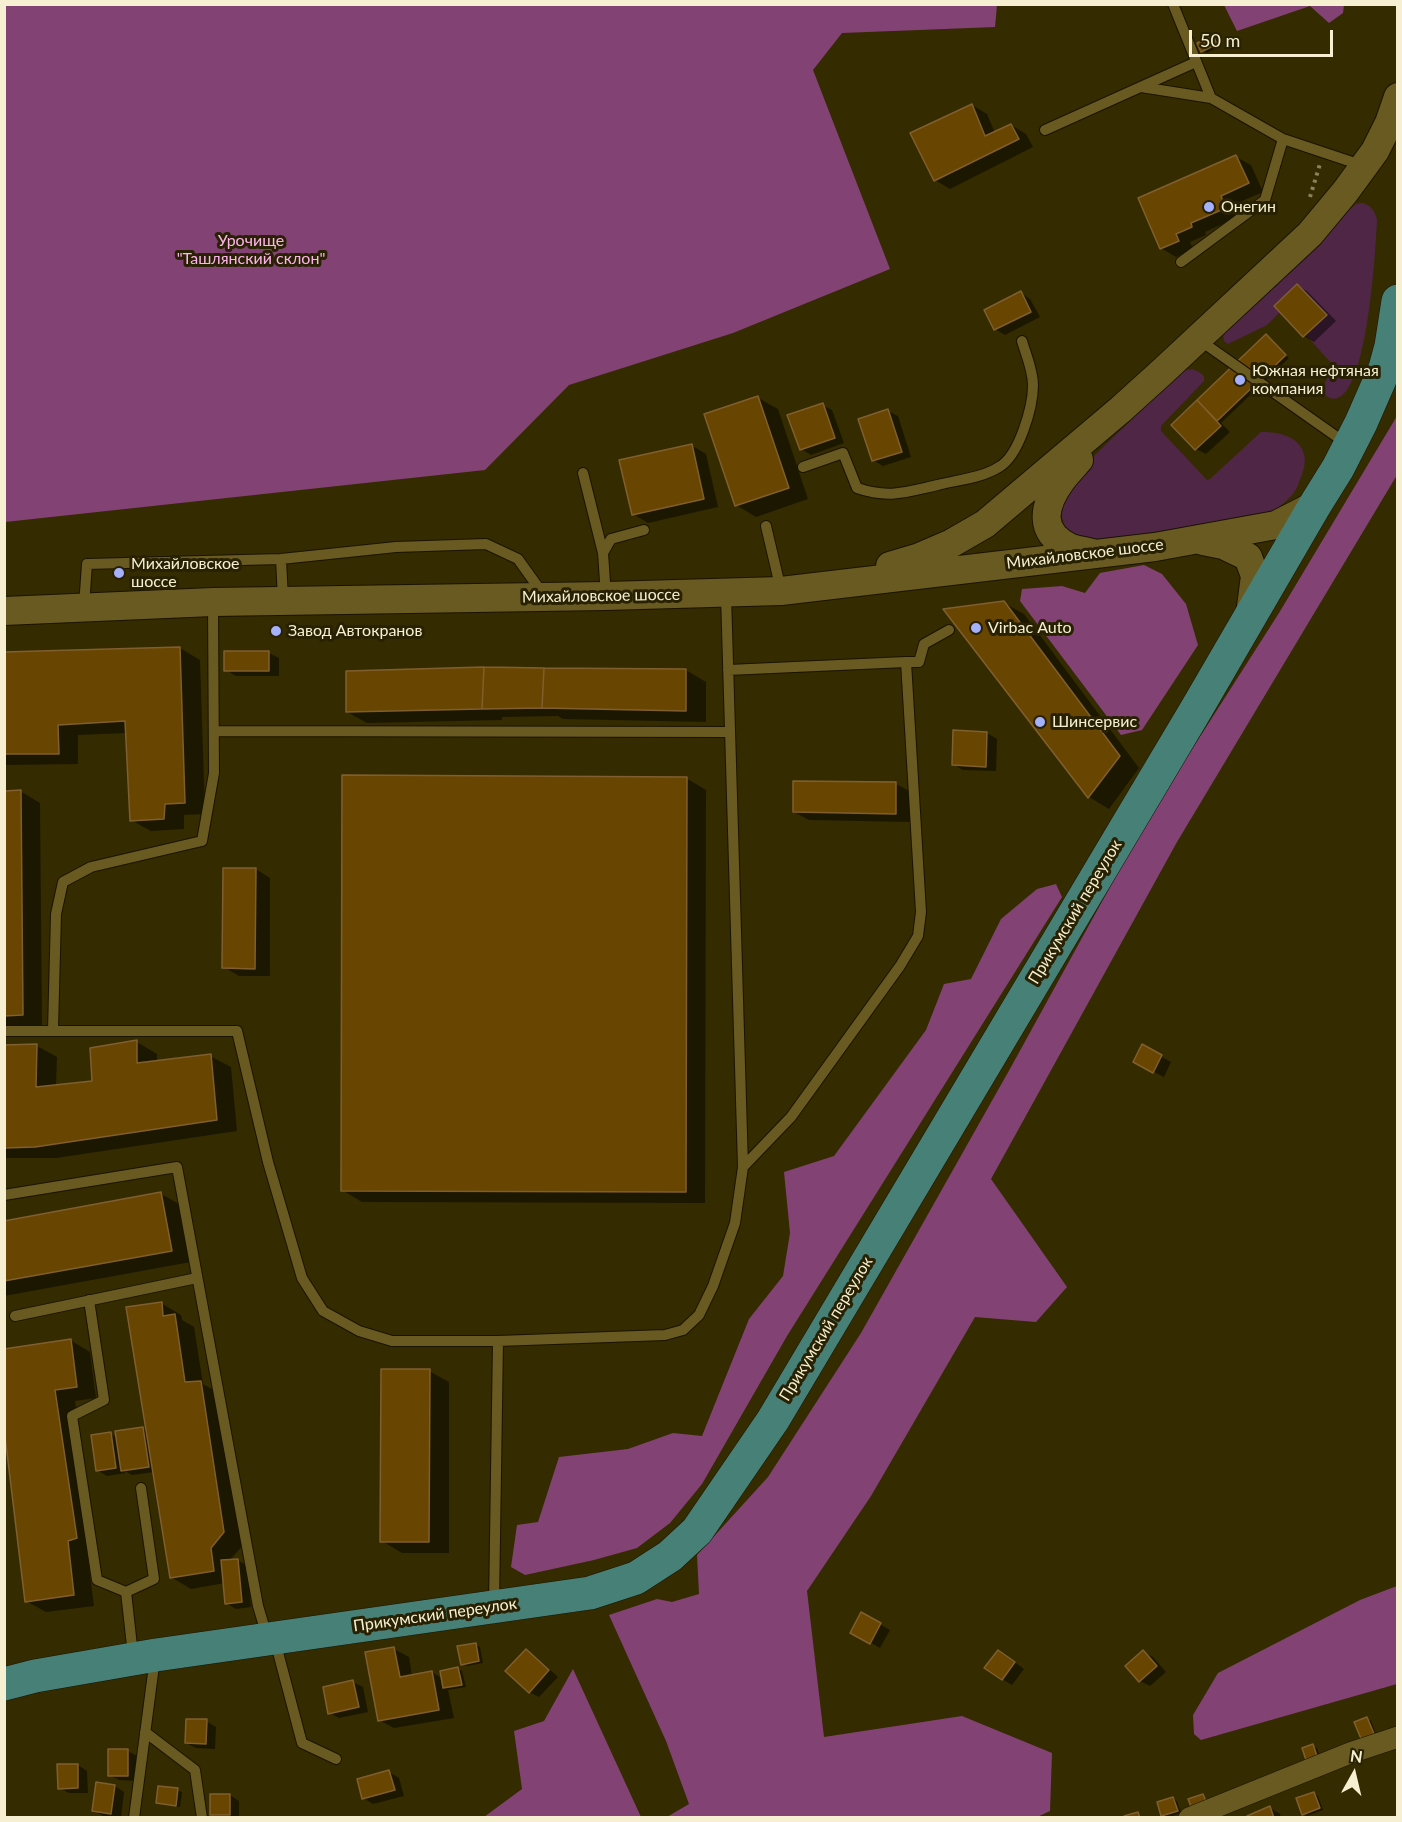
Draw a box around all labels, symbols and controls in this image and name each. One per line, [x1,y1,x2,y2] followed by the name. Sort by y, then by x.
[1192,18,1336,56] scale bar
[1200,29,1240,51] text: 50 m
[1221,197,1276,217] place label: Онегин
[1202,200,1216,214] marker: Онегин
[177,231,325,269] park label: Урочище "Ташлянский склон"
[1252,361,1379,399] place label: Южная нефтяная компания
[1233,373,1247,387] marker: Южная нефтяная компания
[1005,535,1165,573] street label: Михайловское шоссе
[131,554,240,592] place label: Михайловское шоссе
[112,566,126,580] marker: Михайловское шоссе
[522,585,680,607] street label: Михайловское шоссе
[988,618,1071,638] place label: Virbac Auto
[288,621,422,641] place label: Завод Автокранов
[969,621,983,635] marker: Virbac Auto
[269,624,283,638] marker: Завод Автокранов
[1052,712,1137,732] place label: Шинсервис
[1033,715,1047,729] marker: Шинсервис
[1024,836,1126,988] street label: Прикумский переулок
[775,1253,877,1405] street label: Прикумский переулок
[352,1594,518,1636] street label: Прикумский переулок
[1324,1744,1384,1804] north arrow
[1349,1745,1364,1766] text: N

